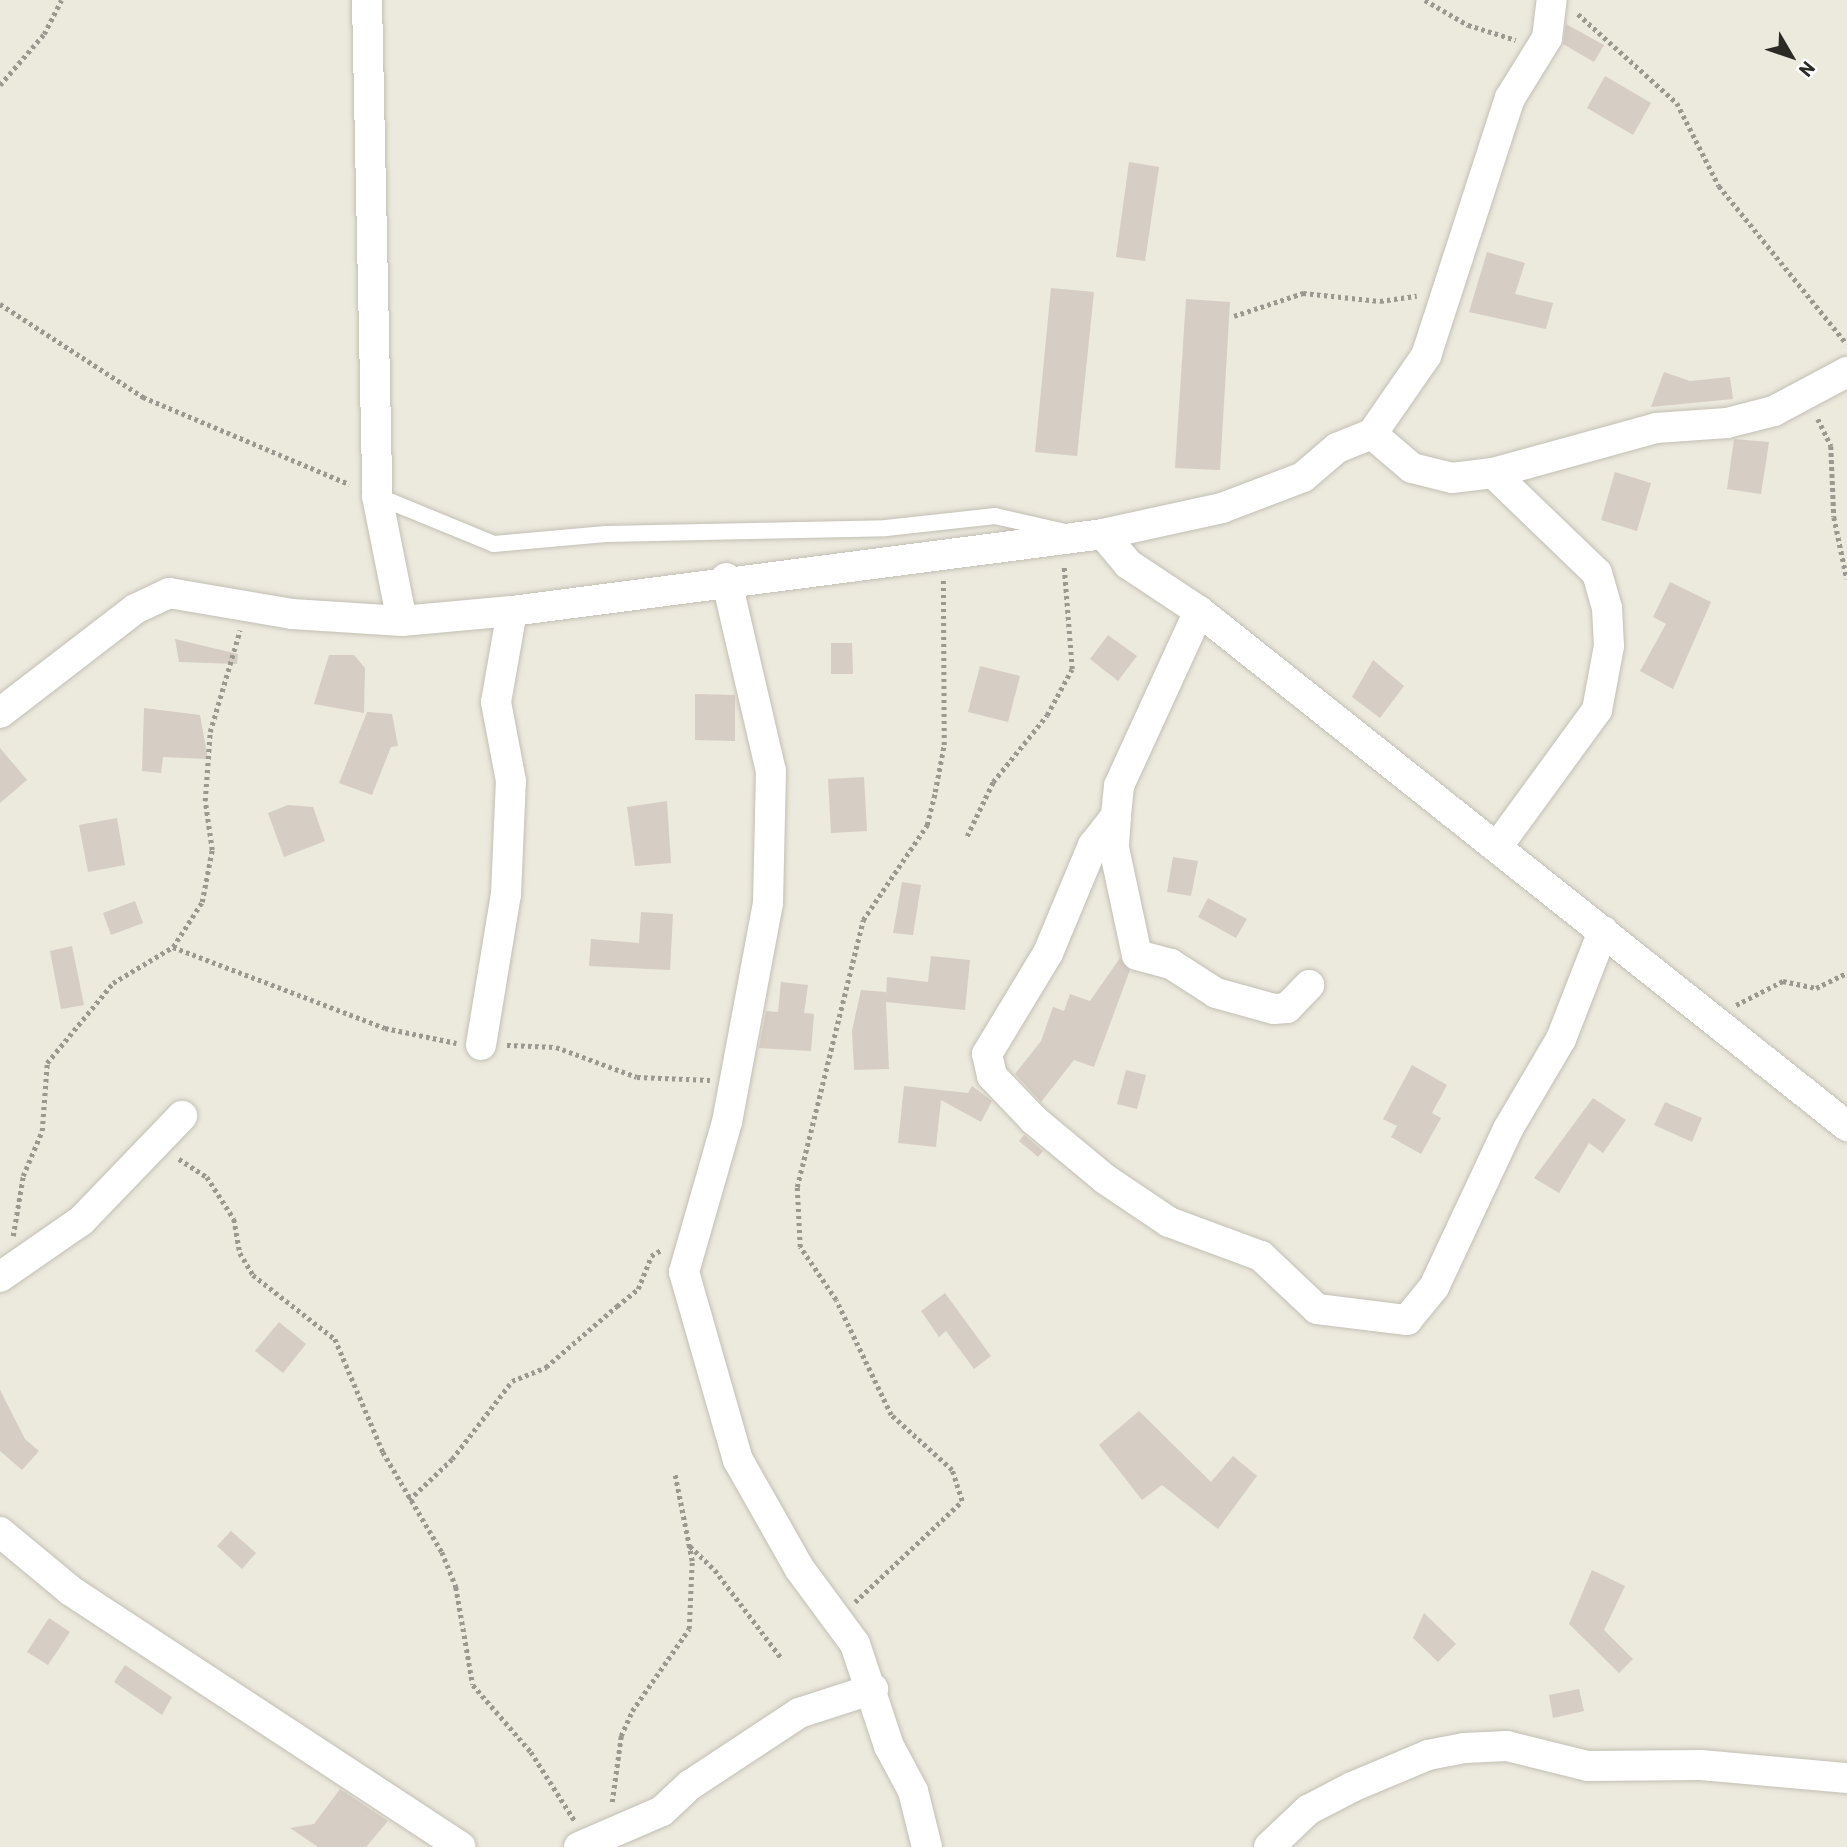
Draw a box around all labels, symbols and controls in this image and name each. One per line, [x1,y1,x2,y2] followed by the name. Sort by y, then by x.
[1756,21,1826,91] north arrow
[1795,57,1821,82] text: N

